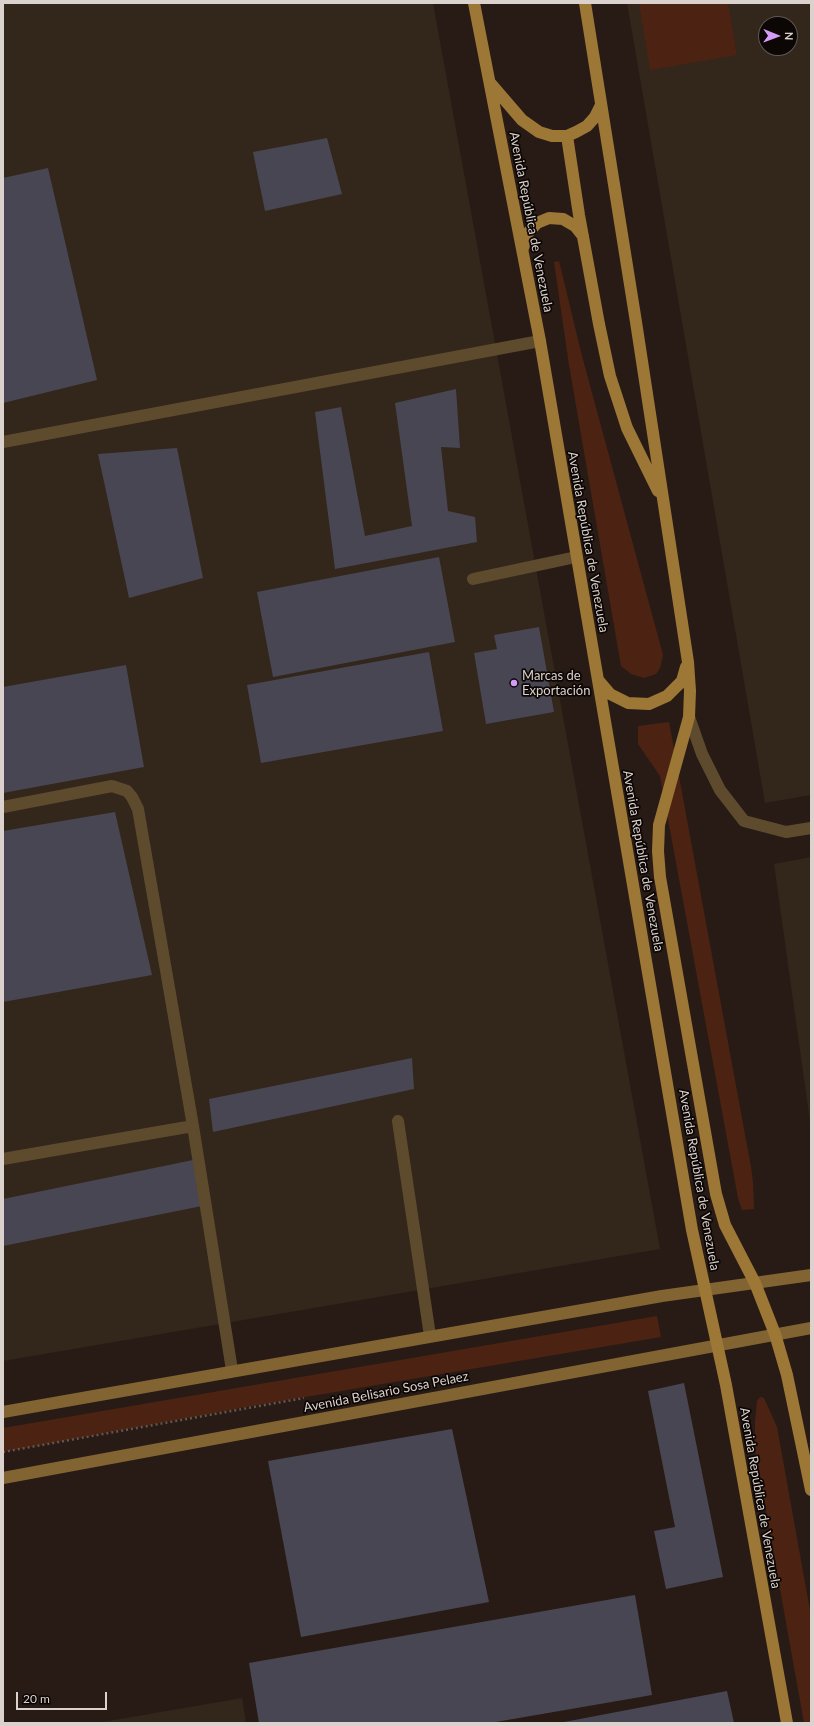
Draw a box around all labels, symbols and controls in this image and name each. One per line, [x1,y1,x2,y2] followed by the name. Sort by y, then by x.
[758,16,798,56] north arrow
[783,32,796,41] text: N
[506,130,556,314] street label: Avenida República de Venezuela
[564,450,612,634] street label: Avenida República de Venezuela
[522,668,590,699] place label: Marcas de Exportación
[509,678,519,688] marker: Marcas de Exportación
[619,769,667,953] street label: Avenida República de Venezuela
[675,1088,723,1272] street label: Avenida República de Venezuela
[302,1368,470,1416] street label: Avenida Belisario Sosa Pelaez
[736,1406,784,1590] street label: Avenida República de Venezuela
[18,1684,109,1710] scale bar
[23,1691,50,1706] text: 20 m

